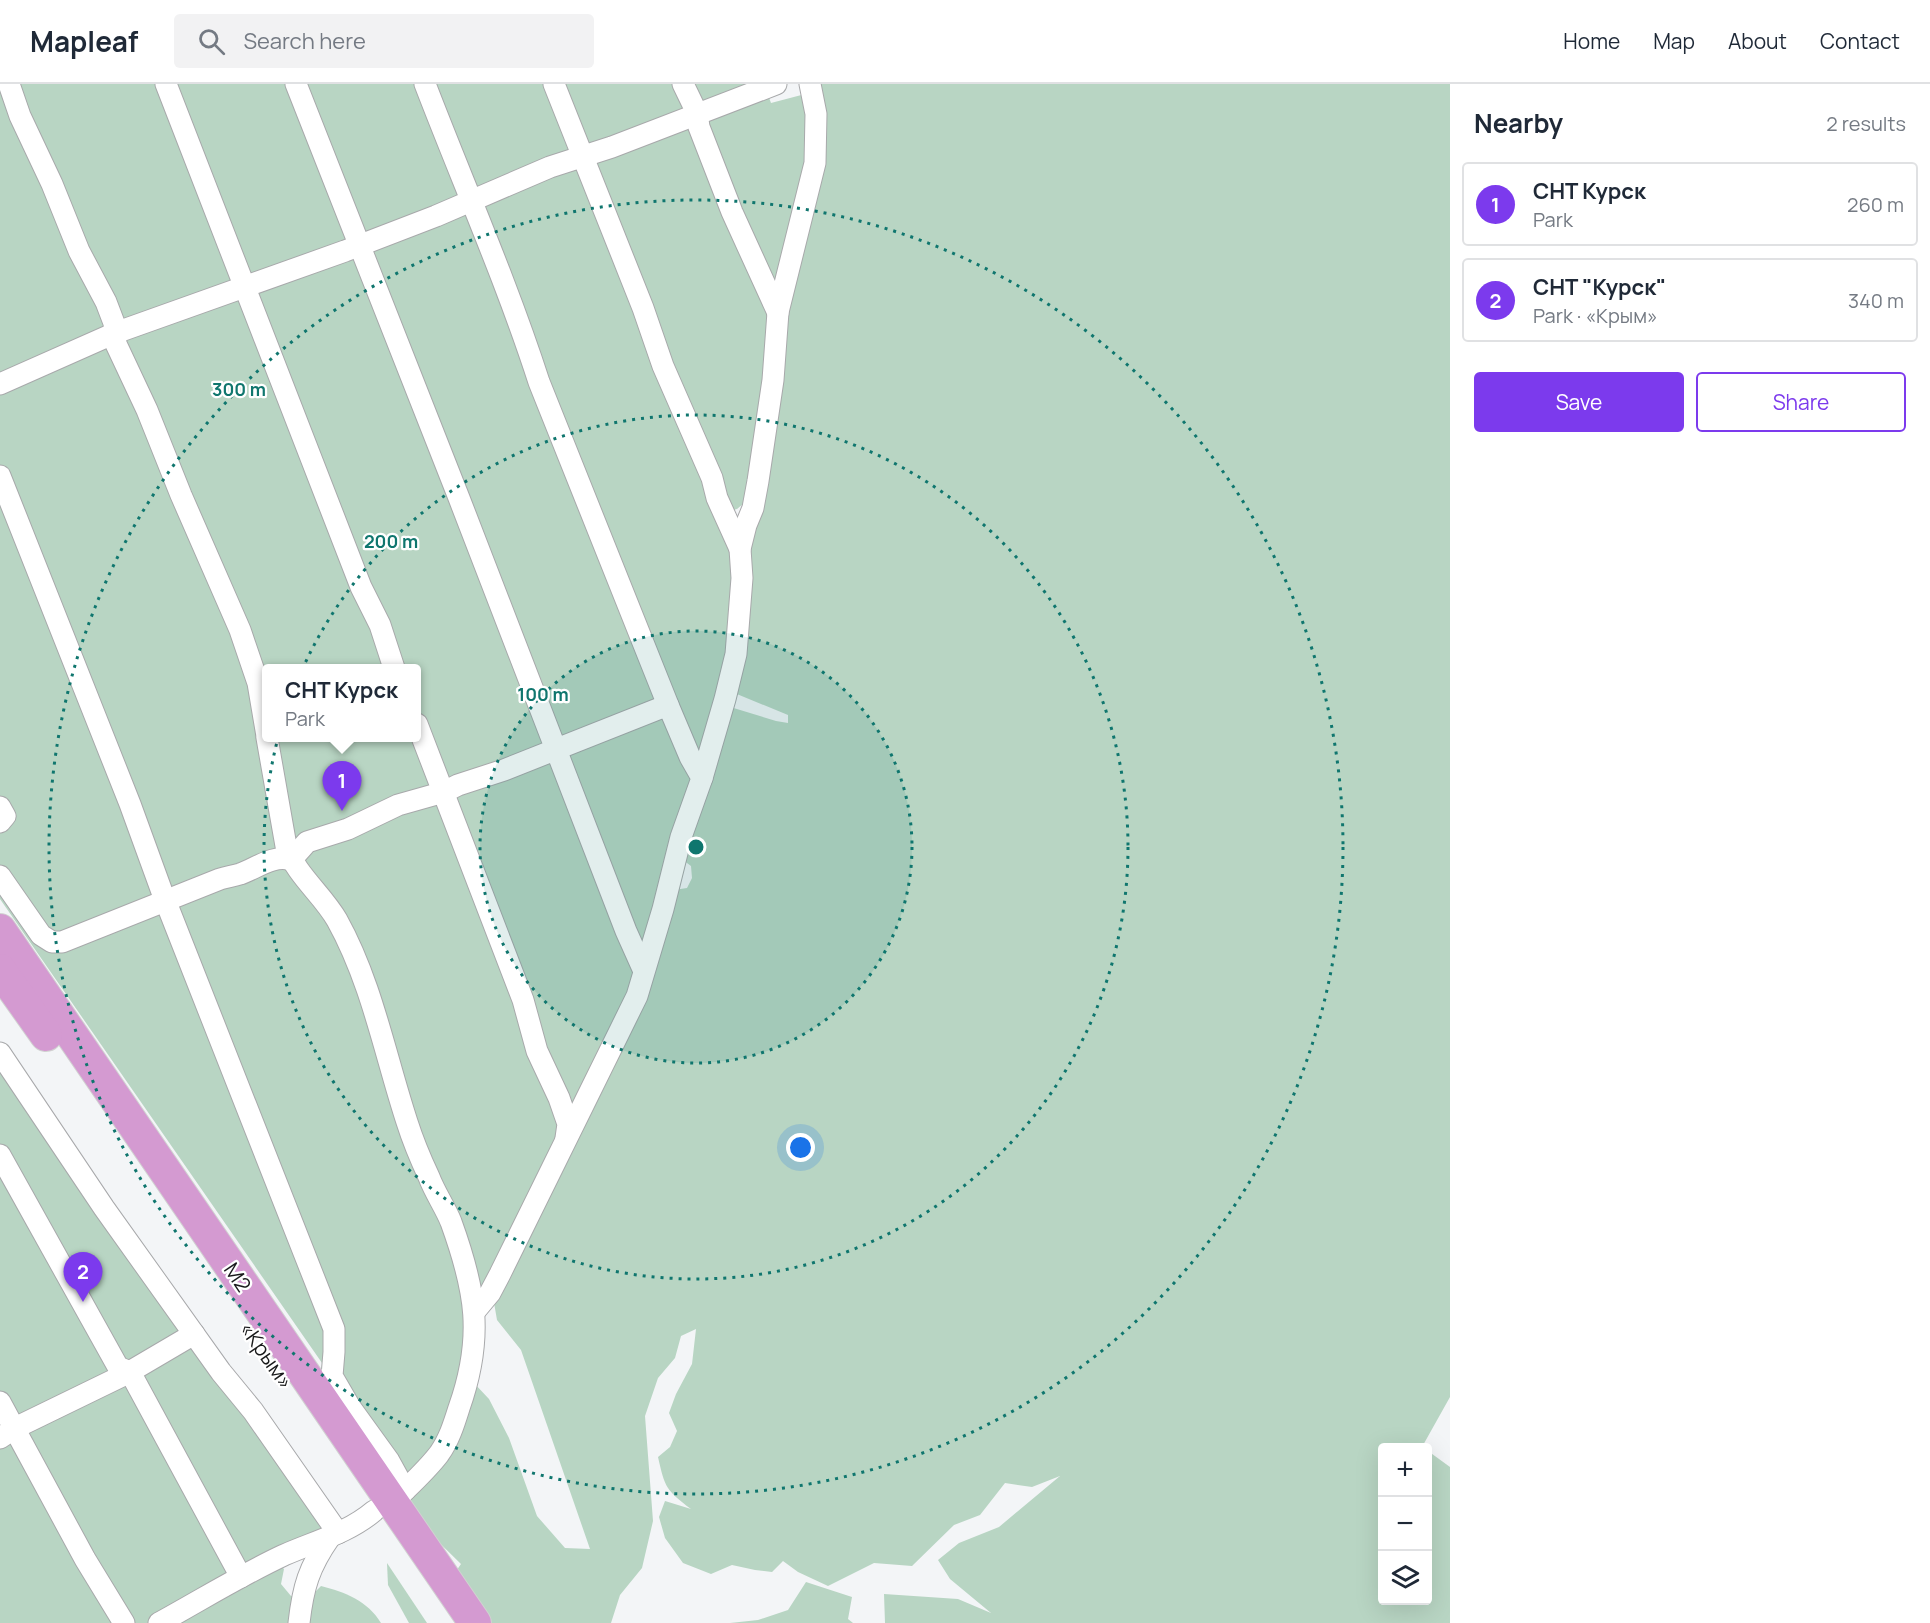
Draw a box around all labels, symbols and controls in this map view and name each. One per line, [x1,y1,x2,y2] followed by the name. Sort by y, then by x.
[174,14,594,68] search box
[30,22,138,60] text: Mapleaf
[195,25,228,58] icon: search
[243,26,366,56] text: Search here
[1563,27,1620,55] text: Home
[1653,27,1695,55] text: Map
[1728,27,1787,55] text: About
[1820,27,1900,55] text: Contact
[1474,105,1563,141] text: Nearby
[1826,110,1906,137] text: 2 results
[1533,176,1646,206] text: СНТ Курск
[1491,191,1500,218] text: 1
[1847,191,1904,218] text: 260 m
[1533,206,1573,233] text: Park
[1533,272,1666,302] text: СНТ "Курск"
[1490,287,1501,314] text: 2
[1848,287,1904,314] text: 340 m
[1533,302,1658,329] text: Park · «Крым»
[1474,372,1684,432] button: Save
[1696,372,1906,432] button: Share
[212,377,266,401] text: 300 m
[364,529,418,553] text: 200 m
[262,664,421,742] popup
[285,675,398,705] text: СНТ Курск
[517,682,569,706] text: 100 m
[285,705,325,732] text: Park
[322,762,362,811] pin: 1
[686,837,706,857] centre of rings
[786,1133,815,1162] your location
[64,1252,103,1302] pin: 2
[218,1257,258,1297] street label: М2
[234,1316,300,1394] street label: «Крым»
[1378,1443,1432,1605] map controls
[1378,1443,1432,1497] button: +
[1378,1497,1432,1551] button: −
[1378,1551,1432,1605] button: layers

